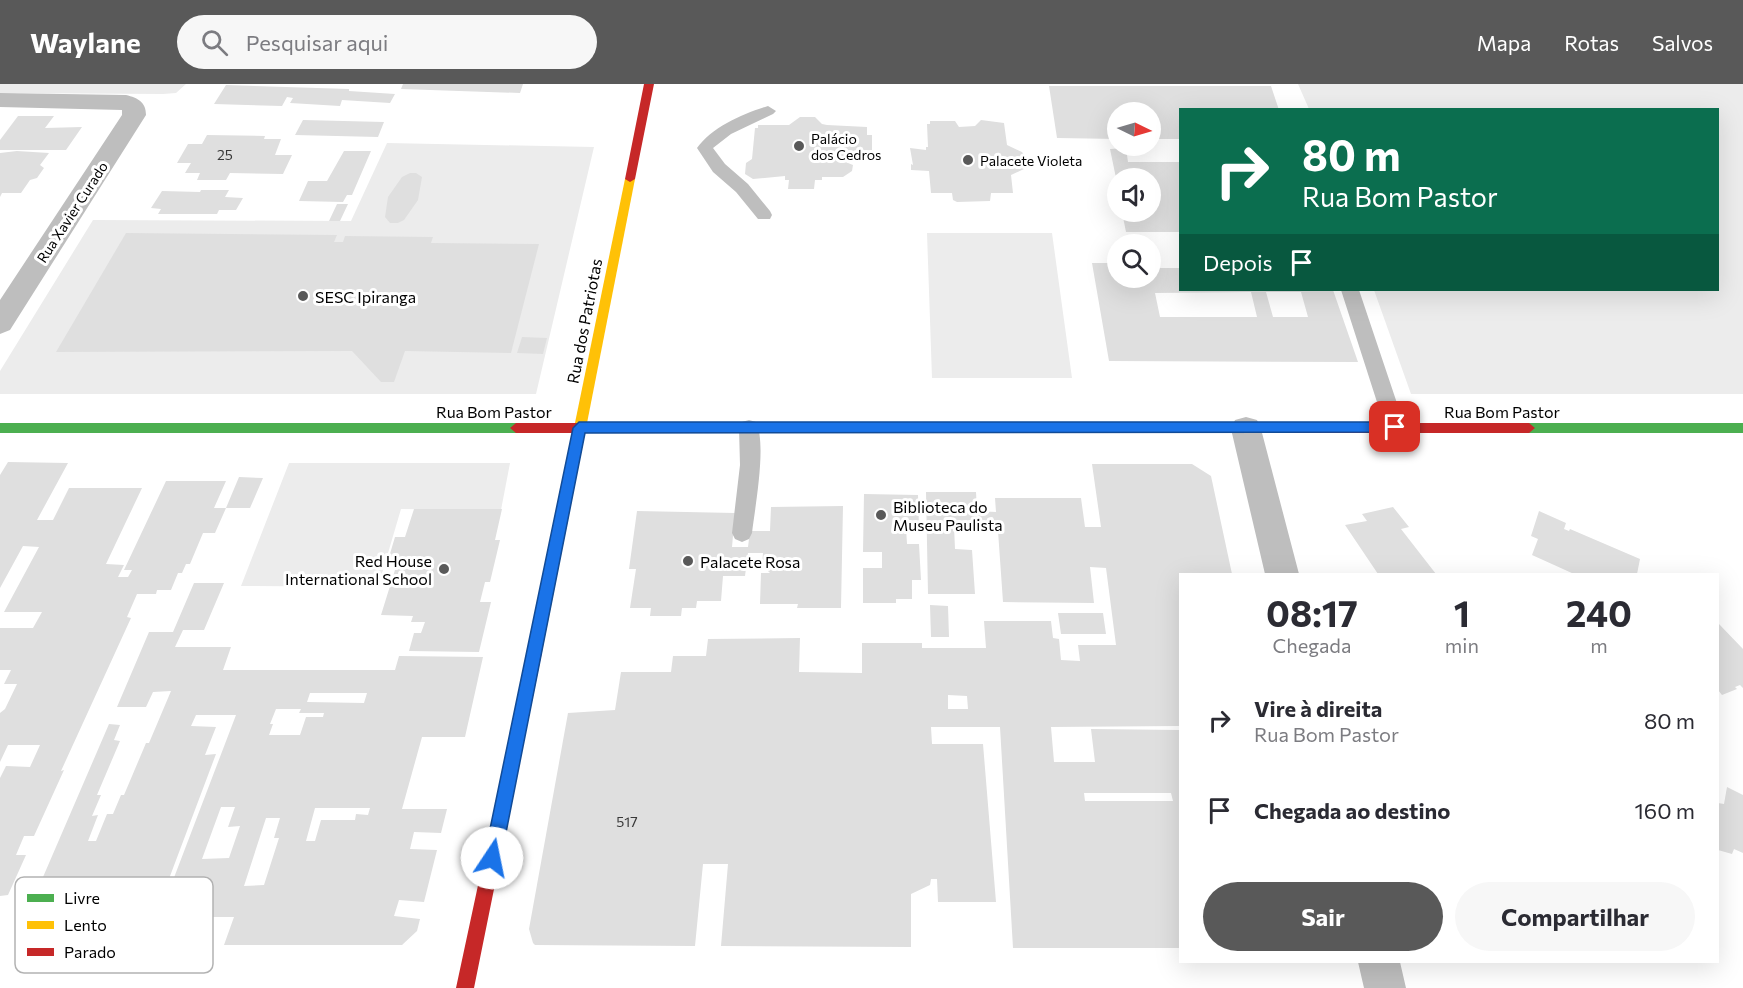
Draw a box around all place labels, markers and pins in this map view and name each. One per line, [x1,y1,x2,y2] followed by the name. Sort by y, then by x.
[811,130,881,163] place label: Palácio dos Cedros
[792,139,806,153] marker: Palácio dos Cedros
[980,152,1082,169] place label: Palacete Violeta
[961,153,975,167] marker: Palacete Violeta
[315,287,416,306] place label: SESC Ipiranga
[296,289,310,303] marker: SESC Ipiranga
[1369,401,1420,452] pin
[893,497,1003,534] place label: Biblioteca do Museu Paulista
[874,508,888,522] marker: Biblioteca do Museu Paulista
[285,551,432,588] place label: Red House International School
[700,552,800,571] place label: Palacete Rosa
[681,554,695,568] marker: Palacete Rosa
[437,562,451,576] marker: Red House International School

